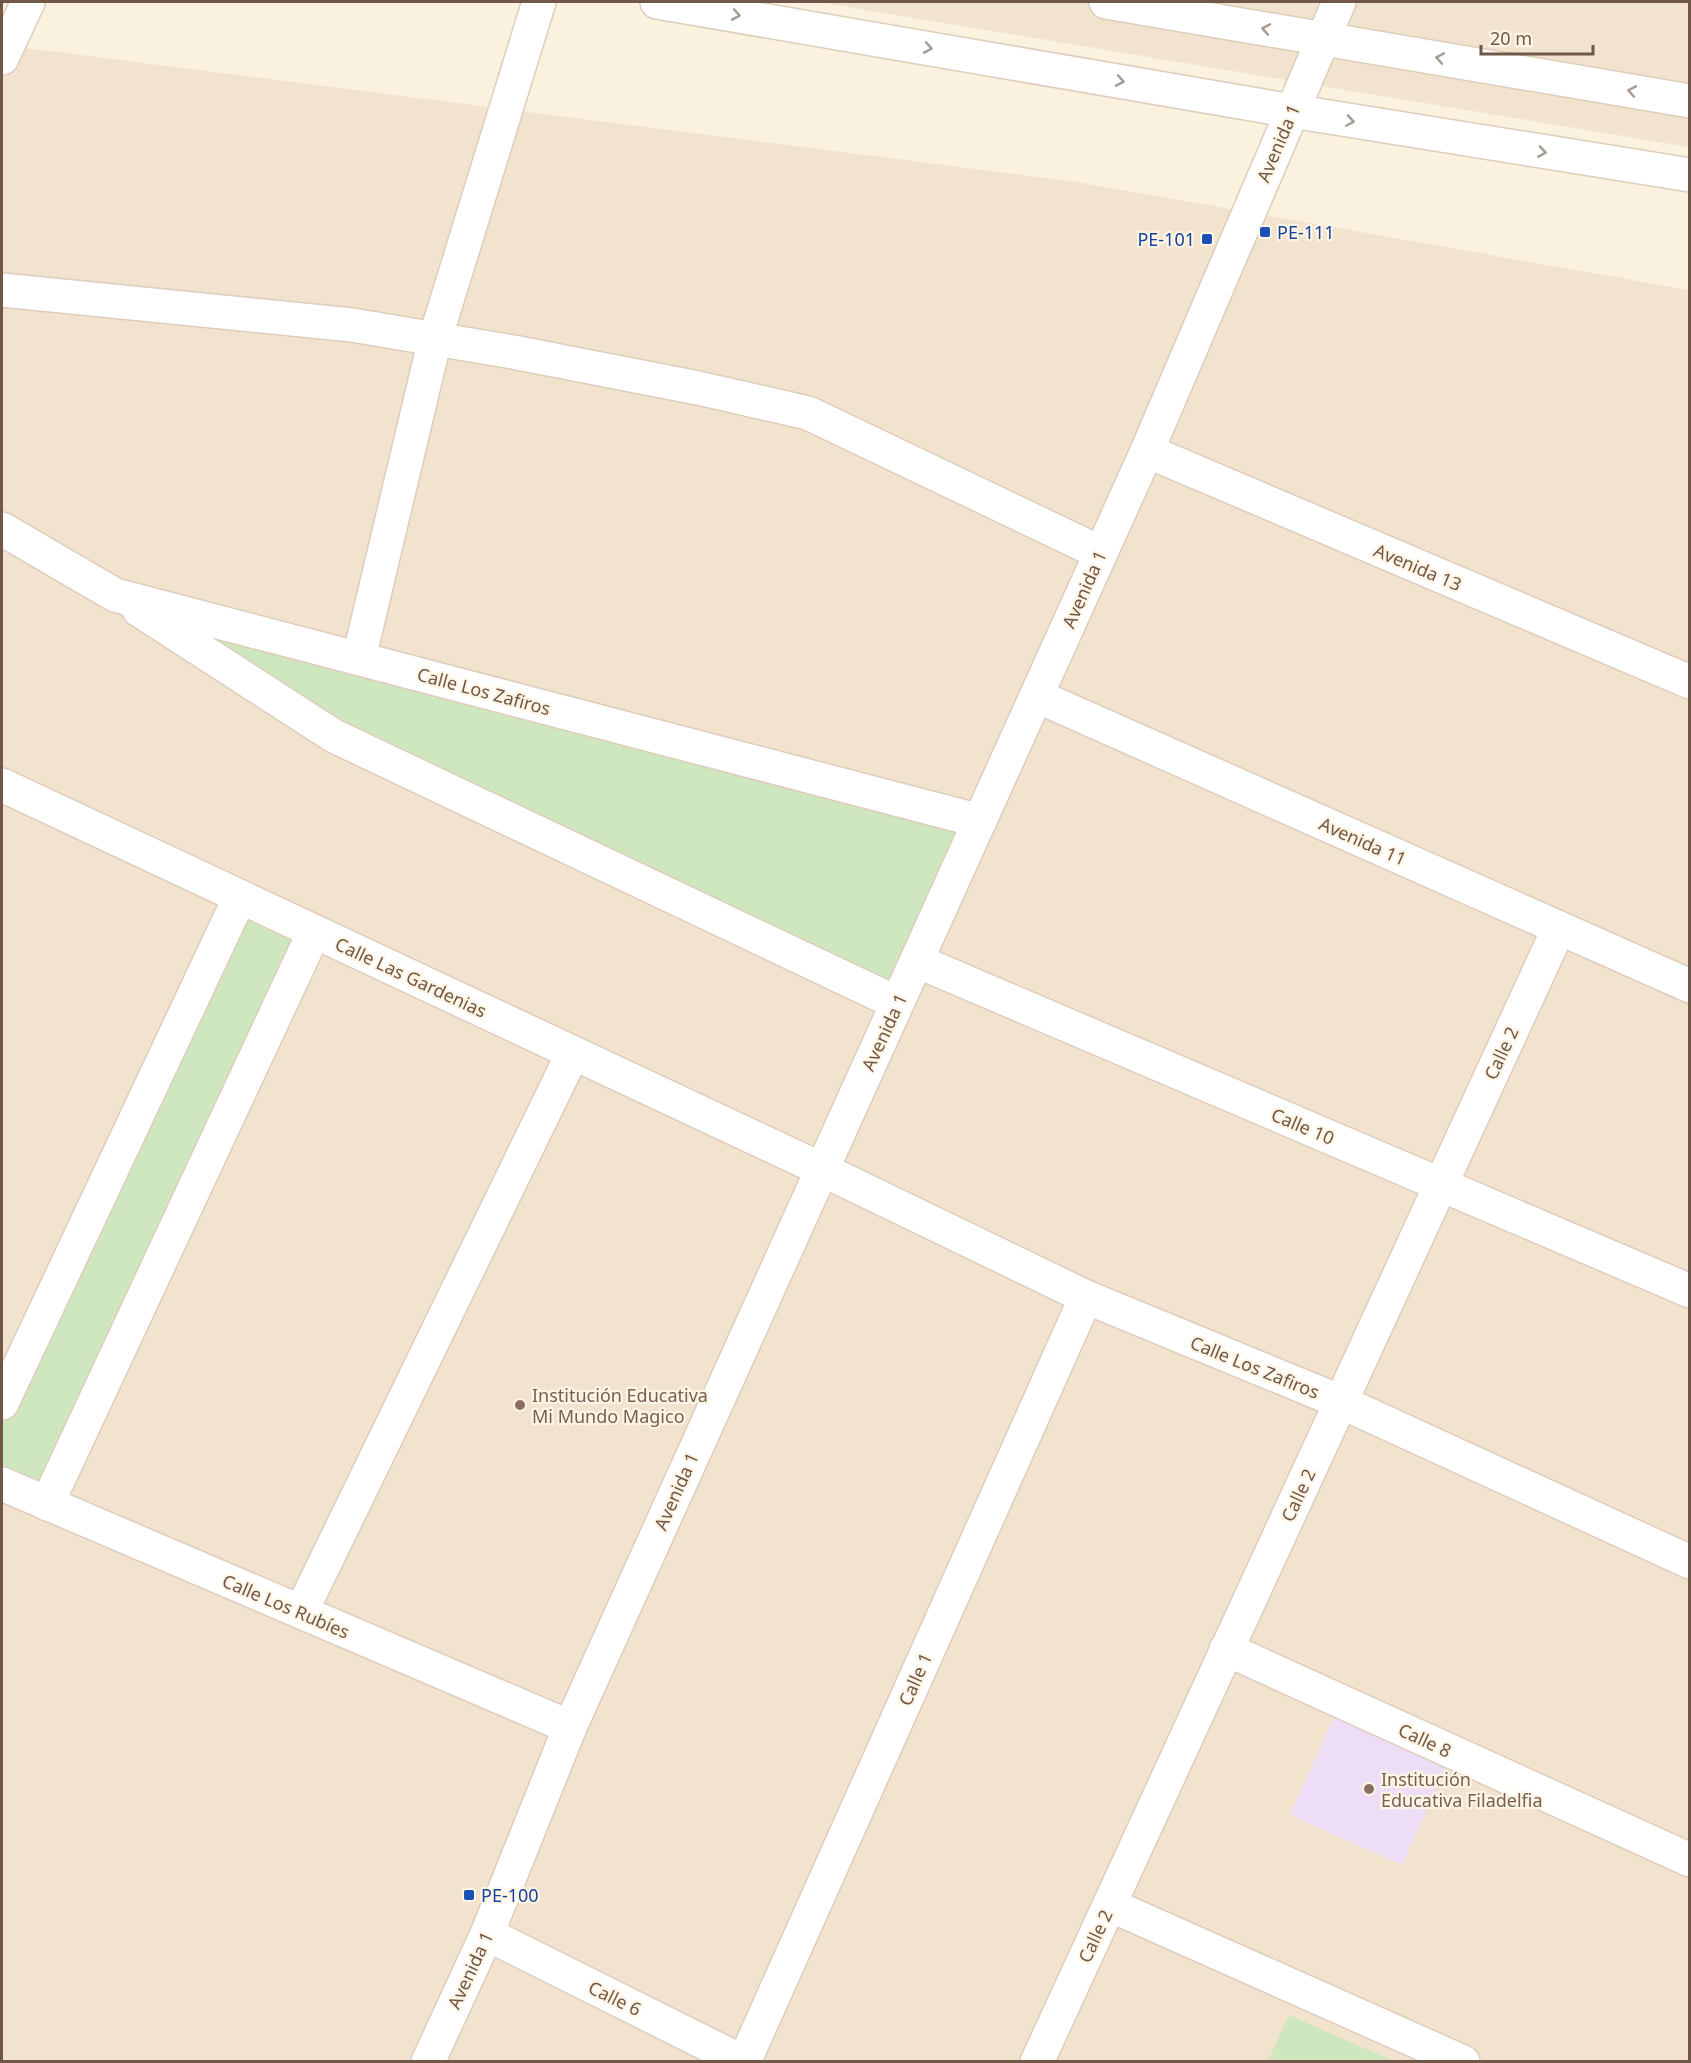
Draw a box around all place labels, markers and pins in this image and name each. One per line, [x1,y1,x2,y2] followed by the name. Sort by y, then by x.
[1277,220,1335,244] place label: PE-111
[1258,225,1272,239] marker: PE-111
[1137,227,1195,251] place label: PE-101
[1200,232,1214,246] marker: PE-101
[532,1383,708,1428] place label: Institución Educativa Mi Mundo Magico
[513,1398,527,1412] marker: Institución Educativa Mi Mundo Magico
[1381,1767,1543,1812] place label: Institución Educativa Filadelfia
[1362,1782,1376,1796] marker: Institución Educativa Filadelfia
[481,1883,539,1907] place label: PE-100
[462,1888,476,1902] marker: PE-100

